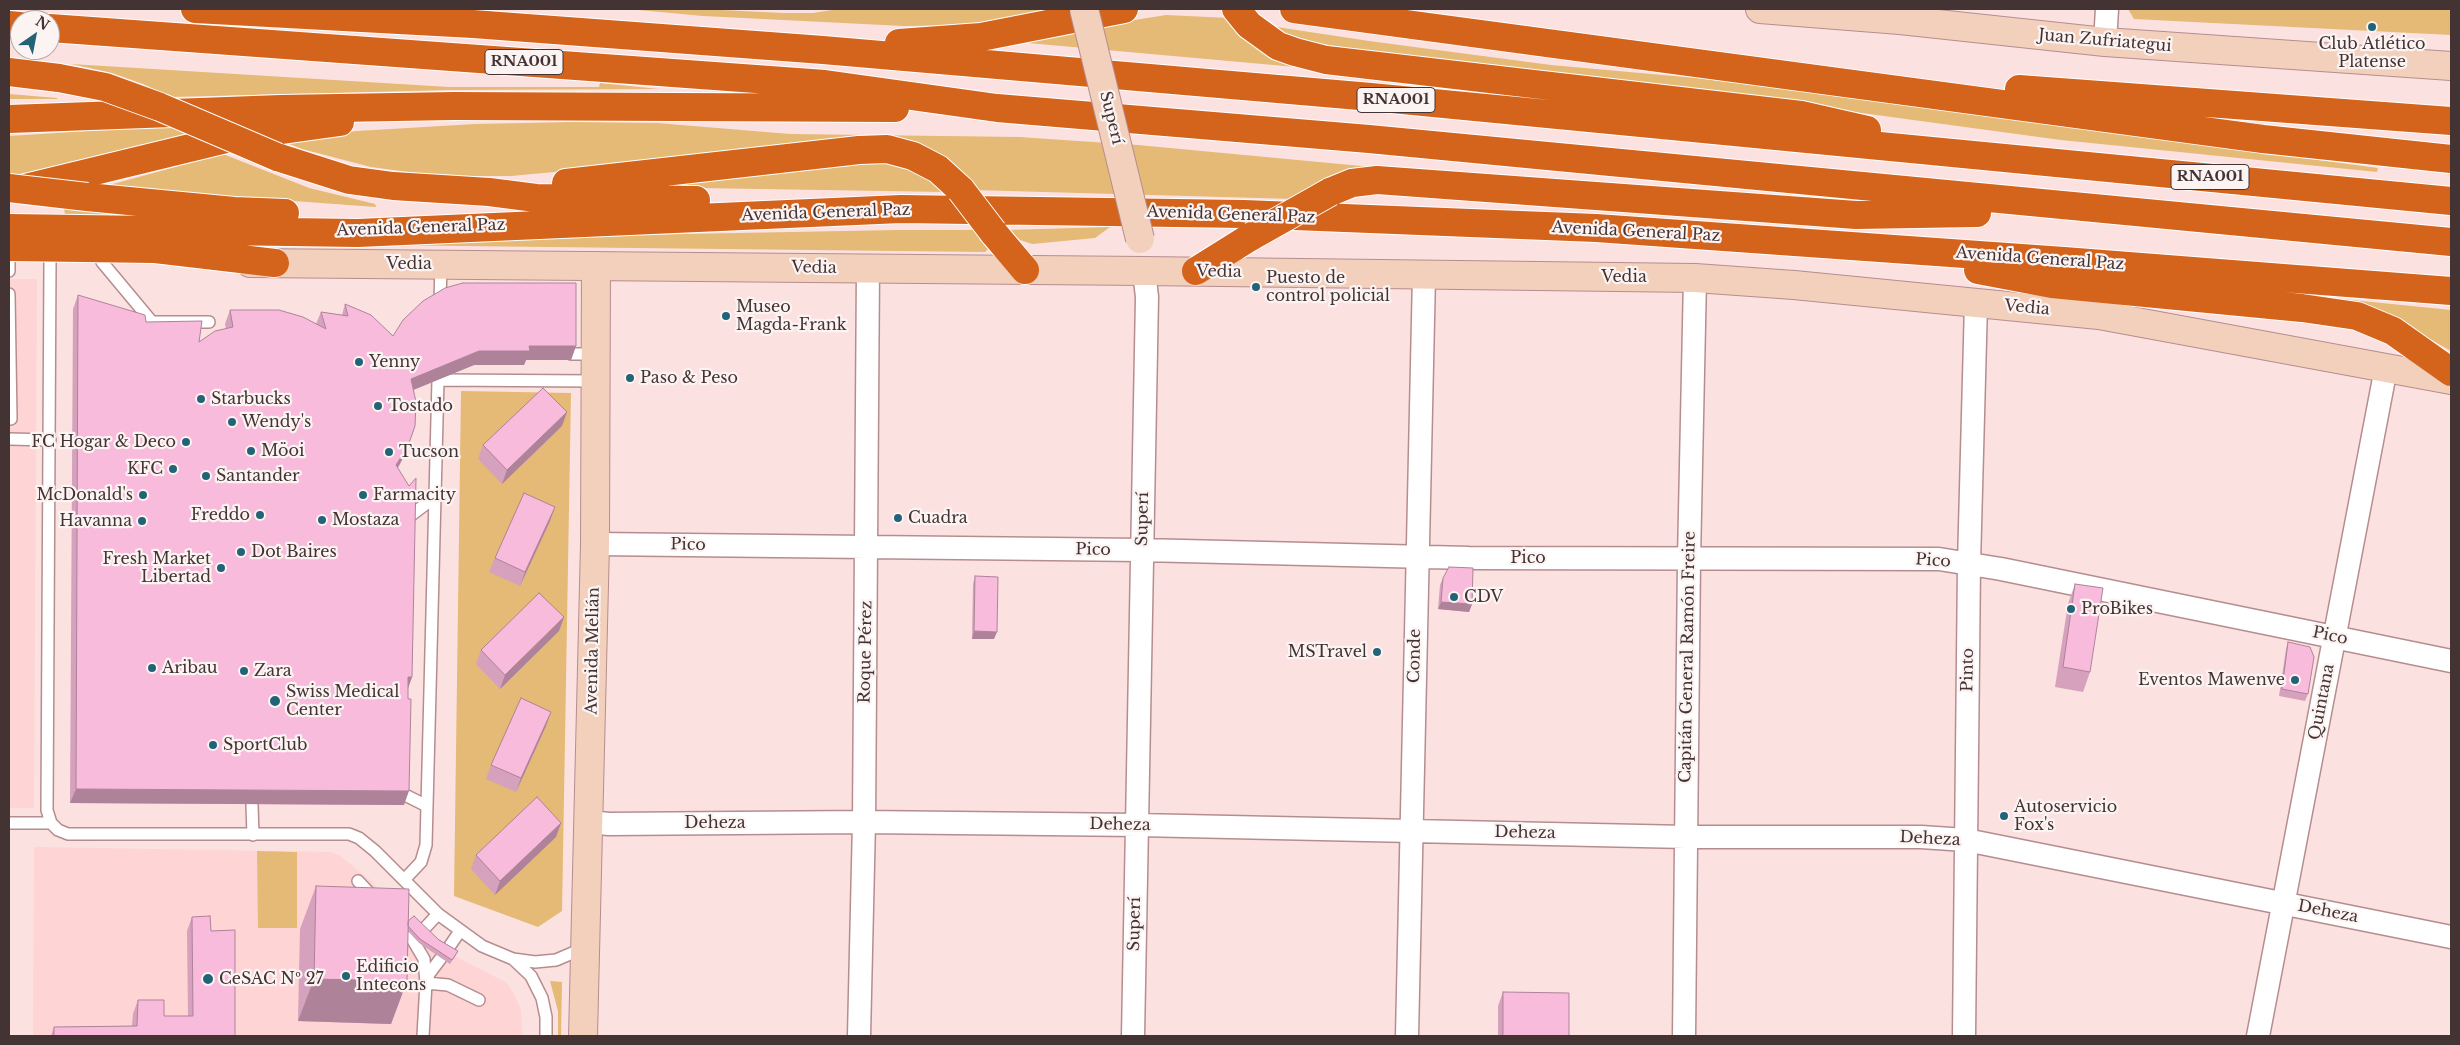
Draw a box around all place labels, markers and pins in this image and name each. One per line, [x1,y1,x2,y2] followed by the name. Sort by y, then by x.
[2366,21,2378,33] marker: Club Atlético Platense
[2318,34,2426,72] place label: Club Atlético Platense
[1266,268,1390,306] place label: Puesto de control policial
[1250,281,1262,293] marker: Puesto de control policial
[736,297,847,335] place label: Museo Magda-Frank
[720,310,732,322] marker: Museo Magda-Frank
[369,352,420,372] place label: Yenny
[353,356,365,368] marker: Yenny
[640,368,738,388] place label: Paso & Peso
[624,372,636,384] marker: Paso & Peso
[211,389,291,409] place label: Starbucks
[195,393,207,405] marker: Starbucks
[388,396,453,416] place label: Tostado
[372,400,384,412] marker: Tostado
[242,412,311,432] place label: Wendy's
[226,416,238,428] marker: Wendy's
[31,432,176,452] place label: FC Hogar & Deco
[180,436,192,448] marker: FC Hogar & Deco
[261,441,304,461] place label: Möoi
[399,442,459,462] place label: Tucson
[245,445,257,457] marker: Möoi
[383,446,395,458] marker: Tucson
[127,459,163,479] place label: KFC
[167,463,179,475] marker: KFC
[216,466,300,486] place label: Santander
[200,470,212,482] marker: Santander
[36,485,133,505] place label: McDonald's
[373,485,456,505] place label: Farmacity
[137,489,149,501] marker: McDonald's
[357,489,369,501] marker: Farmacity
[191,505,250,525] place label: Freddo
[908,508,968,528] place label: Cuadra
[254,509,266,521] marker: Freddo
[332,510,399,530] place label: Mostaza
[59,511,132,531] place label: Havanna
[892,512,904,524] marker: Cuadra
[316,514,328,526] marker: Mostaza
[136,515,148,527] marker: Havanna
[251,542,337,562] place label: Dot Baires
[235,546,247,558] marker: Dot Baires
[103,549,211,587] place label: Fresh Market Libertad
[215,562,227,574] marker: Fresh Market Libertad
[1464,587,1503,607] place label: CDV
[1448,591,1460,603] marker: CDV
[2081,599,2153,619] place label: ProBikes
[2065,603,2077,615] marker: ProBikes
[1288,642,1367,662] place label: MSTravel
[1371,646,1383,658] marker: MSTravel
[162,658,217,678] place label: Aribau
[254,661,292,681] place label: Zara
[146,662,158,674] marker: Aribau
[238,665,250,677] marker: Zara
[2138,670,2285,690] place label: Eventos Mawenve
[2289,674,2301,686] marker: Eventos Mawenve
[286,682,399,720] place label: Swiss Medical Center
[268,694,282,708] marker: Swiss Medical Center
[223,735,307,755] place label: SportClub
[207,739,219,751] marker: SportClub
[2014,797,2117,835] place label: Autoservicio Fox's
[1998,810,2010,822] marker: Autoservicio Fox's
[356,957,426,995] place label: Edificio Intecons
[219,969,324,989] place label: CeSAC Nº 27
[340,970,352,982] marker: Edificio Intecons
[201,972,215,986] marker: CeSAC Nº 27

